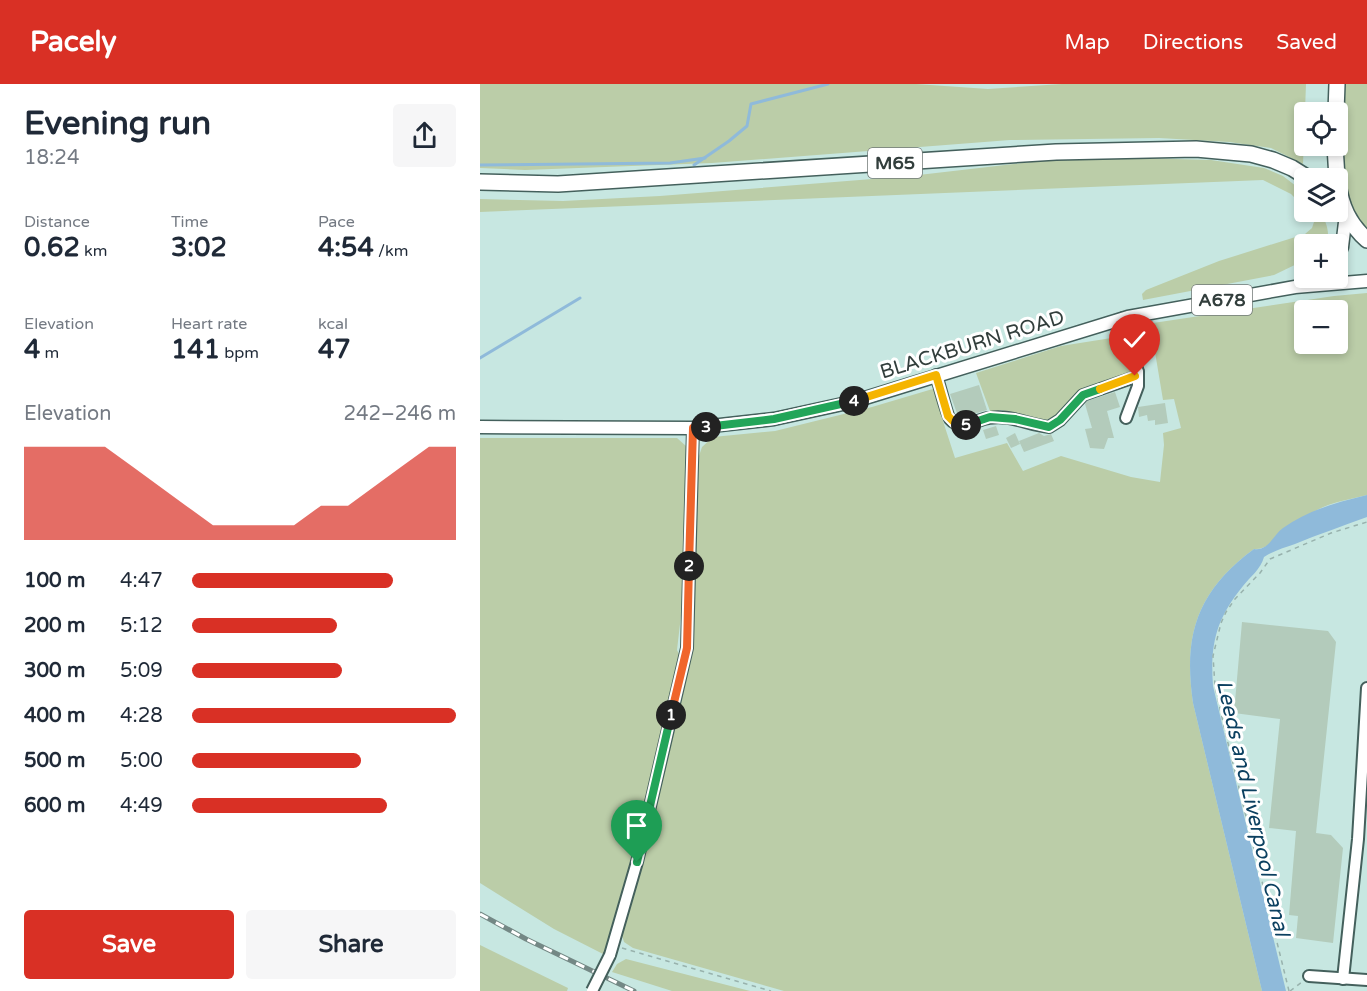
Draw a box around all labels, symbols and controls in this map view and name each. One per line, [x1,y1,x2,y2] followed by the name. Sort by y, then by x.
[30,25,117,59] text: Pacely
[1064,30,1110,55] text: Map
[1143,30,1243,55] text: Directions
[1276,30,1337,55] text: Saved
[1294,102,1348,354] map controls
[1294,102,1348,156] button: locate
[24,104,211,143] text: Evening run
[393,104,456,167] button: share
[24,146,79,170] text: 18:24
[868,148,922,178] road number: M65
[1294,168,1348,222] button: layers
[24,212,90,232] text: Distance
[171,212,208,232] text: Time
[318,212,355,232] text: Pace
[24,232,80,263] text: 0.62
[171,232,227,263] text: 3:02
[318,232,374,263] text: 4:54
[1294,234,1348,288] button: +
[80,241,107,261] text: km
[374,241,408,261] text: /km
[1192,285,1252,315] road number: A678
[1294,300,1348,354] button: −
[877,305,1067,384] street label: BLACKBURN ROAD
[24,314,94,334] text: Elevation
[171,314,247,334] text: Heart rate
[318,314,348,334] text: kcal
[1109,314,1160,376] pin
[1118,323,1151,356] icon: check
[24,334,40,365] text: 4
[171,334,220,365] text: 141
[318,334,351,365] text: 47
[40,343,59,363] text: m
[220,343,259,363] text: bpm
[839,386,869,416] pin: 4
[849,391,859,411] text: 4
[24,402,111,426] text: Elevation
[343,402,456,426] text: 242–246 m
[951,410,981,440] pin: 5
[691,412,721,442] pin: 3
[961,415,971,435] text: 5
[701,417,711,437] text: 3
[674,551,704,581] pin: 2
[684,556,694,576] text: 2
[24,569,85,593] text: 100 m
[120,569,163,593] text: 4:47
[24,614,85,638] text: 200 m
[120,614,163,638] text: 5:12
[24,659,85,683] text: 300 m
[120,659,163,683] text: 5:09
[1211,678,1295,941] water label: Leeds and Liverpool Canal
[656,700,686,730] pin: 1
[24,704,85,728] text: 400 m
[120,704,163,728] text: 4:28
[666,705,676,725] text: 1
[24,749,85,773] text: 500 m
[120,749,163,773] text: 5:00
[24,794,85,818] text: 600 m
[120,794,163,818] text: 4:49
[611,800,662,862] pin
[620,809,653,842] icon: arrive
[24,910,234,979] button: Save
[246,910,456,979] button: Share

